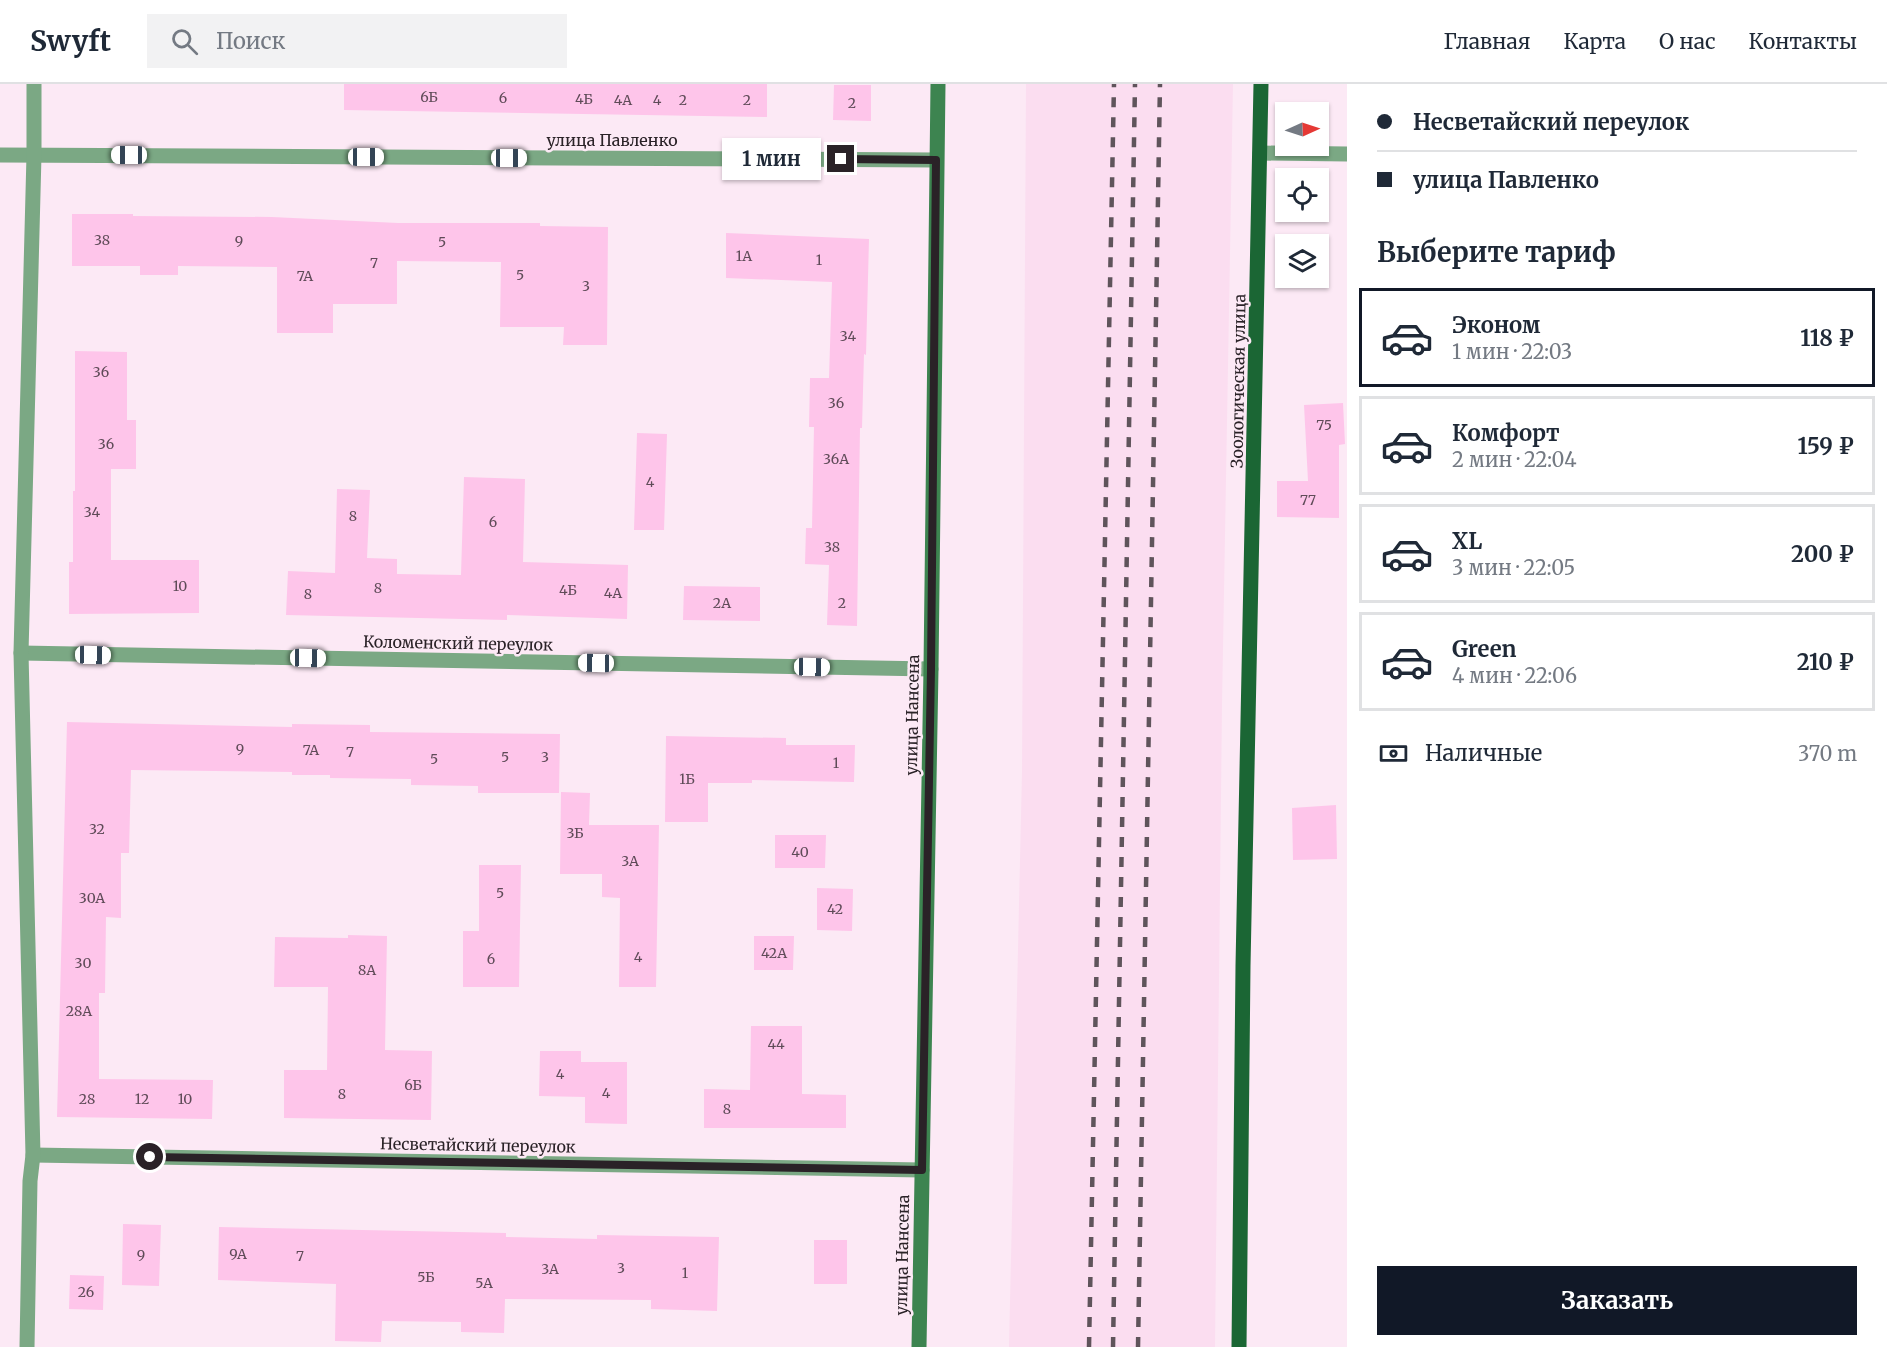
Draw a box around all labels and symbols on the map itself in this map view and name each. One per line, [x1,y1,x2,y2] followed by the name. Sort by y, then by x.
[420,88,438,106] house number: 6Б
[499,89,507,107] house number: 6
[575,90,593,108] house number: 4Б
[614,91,632,109] house number: 4А
[653,91,662,109] house number: 4
[679,91,687,109] house number: 2
[743,91,751,109] house number: 2
[848,94,856,112] house number: 2
[1275,102,1329,156] north arrow
[546,130,678,150] street label: улица Павленко
[721,138,820,180] callout: 1 мин
[827,145,854,172] route end
[111,146,147,164] car
[348,148,384,166] car
[491,149,527,167] car
[94,231,110,249] house number: 38
[235,232,243,250] house number: 9
[438,233,446,251] house number: 5
[736,247,752,265] house number: 1А
[816,251,822,269] house number: 1
[370,254,378,272] house number: 7
[516,266,524,284] house number: 5
[297,267,313,285] house number: 7А
[582,277,590,295] house number: 3
[1226,293,1250,468] street label: Зоологическая улица
[840,327,857,345] house number: 34
[93,363,109,381] house number: 36
[828,394,844,412] house number: 36
[1316,416,1332,434] house number: 75
[98,435,114,453] house number: 36
[823,450,849,468] house number: 36А
[646,473,655,491] house number: 4
[1300,491,1316,509] house number: 77
[84,503,101,521] house number: 34
[349,507,357,525] house number: 8
[489,513,497,531] house number: 6
[824,538,840,556] house number: 38
[173,577,187,595] house number: 10
[374,579,382,597] house number: 8
[559,581,577,599] house number: 4Б
[604,584,622,602] house number: 4А
[304,585,312,603] house number: 8
[713,594,731,612] house number: 2А
[838,594,846,612] house number: 2
[363,631,553,655] street label: Коломенский переулок
[75,646,111,664] car
[290,649,326,667] car
[578,654,614,672] car
[901,654,923,776] street label: улица Нансена
[794,658,830,676] car
[236,740,244,758] house number: 9
[303,741,319,759] house number: 7А
[346,743,354,761] house number: 7
[501,748,509,766] house number: 5
[541,748,549,766] house number: 3
[430,750,438,768] house number: 5
[833,754,839,772] house number: 1
[679,770,695,788] house number: 1Б
[89,820,105,838] house number: 32
[566,824,584,842] house number: 3Б
[791,843,809,861] house number: 40
[621,852,639,870] house number: 3А
[496,884,504,902] house number: 5
[79,889,105,907] house number: 30А
[827,900,843,918] house number: 42
[761,944,787,962] house number: 42А
[634,948,643,966] house number: 4
[487,950,495,968] house number: 6
[75,954,91,972] house number: 30
[358,961,376,979] house number: 8А
[66,1002,92,1020] house number: 28А
[767,1035,785,1053] house number: 44
[556,1065,565,1083] house number: 4
[404,1076,422,1094] house number: 6Б
[602,1084,611,1102] house number: 4
[338,1085,346,1103] house number: 8
[79,1090,95,1108] house number: 28
[135,1090,149,1108] house number: 12
[178,1090,192,1108] house number: 10
[723,1100,731,1118] house number: 8
[380,1133,576,1157] street label: Несветайский переулок
[136,1143,163,1170] route start
[891,1194,913,1316] street label: улица Нансена
[229,1245,247,1263] house number: 9А
[137,1246,145,1264] house number: 9
[296,1247,304,1265] house number: 7
[617,1259,625,1277] house number: 3
[541,1260,559,1278] house number: 3А
[682,1264,688,1282] house number: 1
[417,1268,435,1286] house number: 5Б
[475,1274,493,1292] house number: 5А
[78,1283,94,1301] house number: 26

